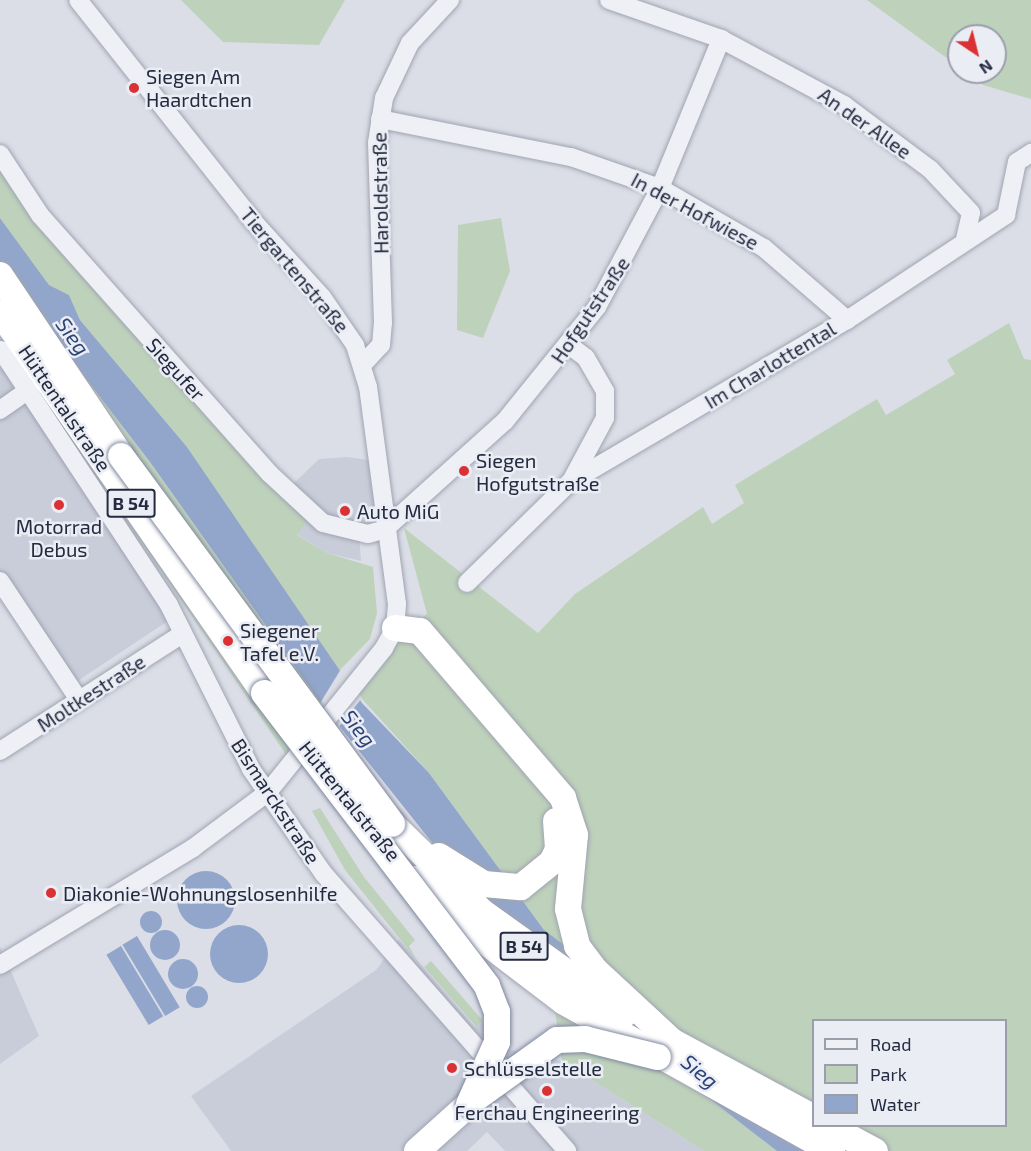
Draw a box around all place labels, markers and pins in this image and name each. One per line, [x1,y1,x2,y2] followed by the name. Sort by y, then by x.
[146,64,252,111] place label: Siegen Am Haardtchen
[127,81,141,95] marker: Siegen Am Haardtchen
[476,448,599,495] place label: Siegen Hofgutstraße
[457,464,471,478] marker: Siegen Hofgutstraße
[52,498,66,512] marker: Motorrad Debus
[357,499,439,523] place label: Auto MiG
[338,504,352,518] marker: Auto MiG
[16,514,102,561] place label: Motorrad Debus
[240,618,320,665] place label: Siegener Tafel e.V.
[221,634,235,648] marker: Siegener Tafel e.V.
[63,881,338,905] place label: Diakonie-Wohnungslosenhilfe
[44,886,58,900] marker: Diakonie-Wohnungslosenhilfe
[464,1056,602,1080] place label: Schlüsselstelle
[445,1061,459,1075] marker: Schlüsselstelle
[540,1084,554,1098] marker: Ferchau Engineering
[455,1100,639,1124] place label: Ferchau Engineering

